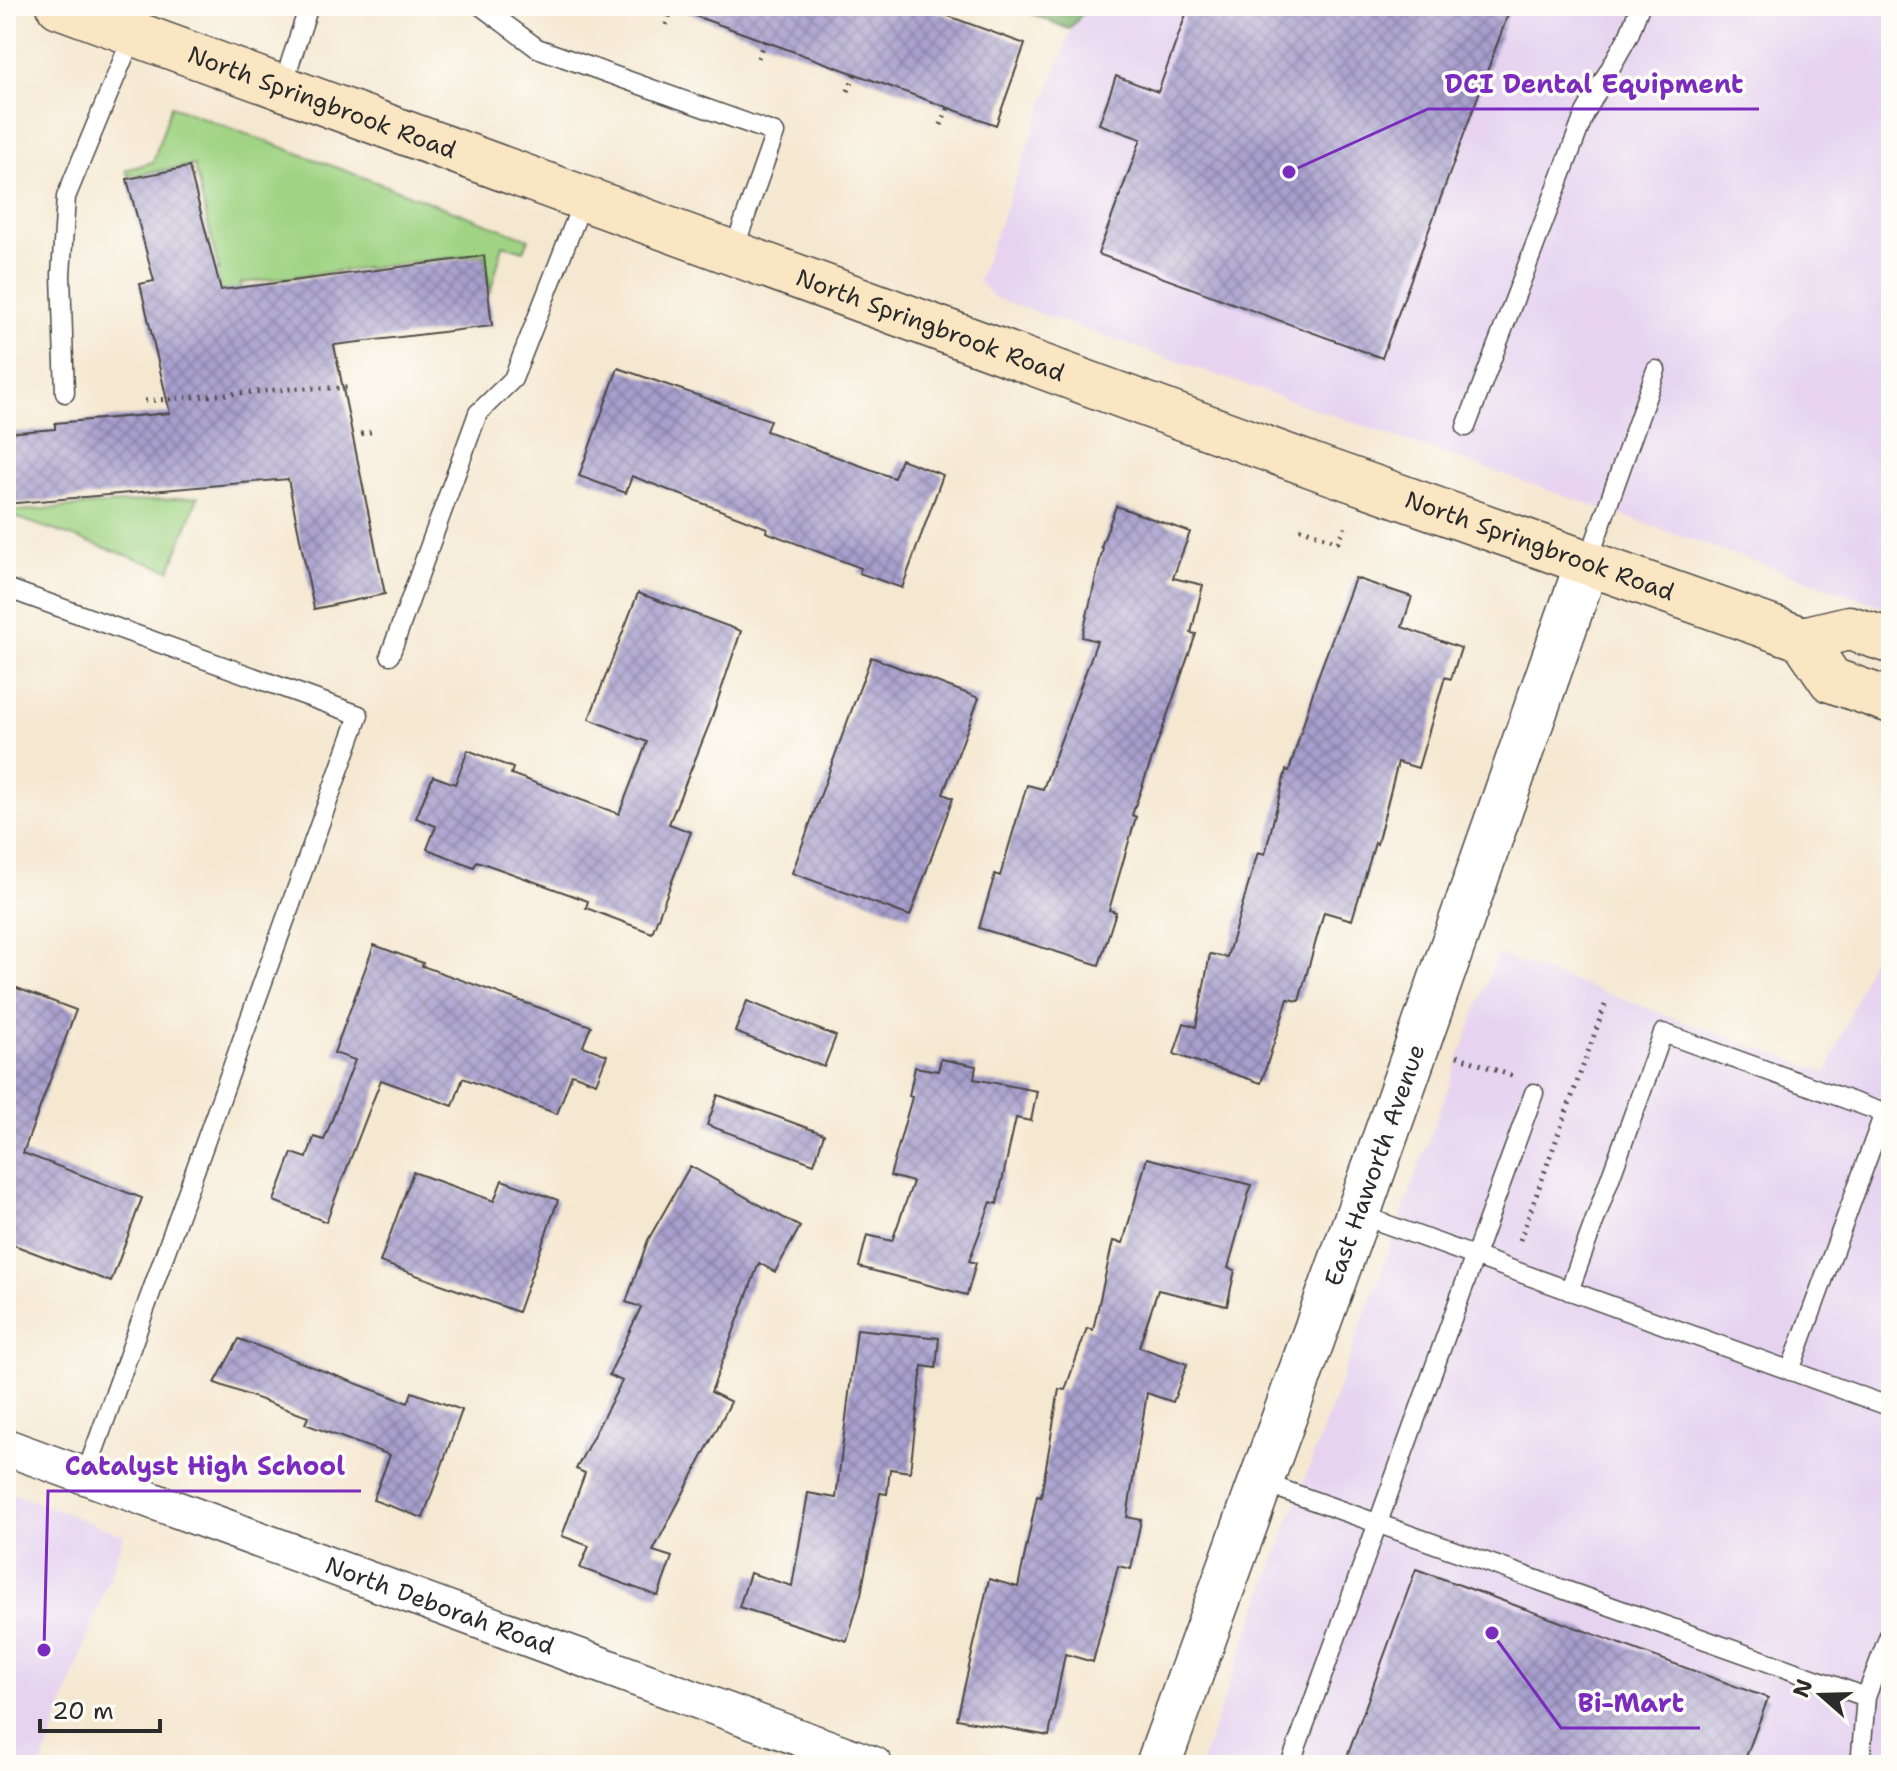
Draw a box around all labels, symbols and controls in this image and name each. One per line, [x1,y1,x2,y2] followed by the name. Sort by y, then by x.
[183,39,461,166] street label: North Springbrook Road
[1428,59,1759,109] callout: DCI Dental Equipment
[1445,66,1743,101] text: DCI Dental Equipment
[792,262,1069,389] street label: North Springbrook Road
[1401,484,1679,608] street label: North Springbrook Road
[1317,1040,1433,1290] street label: East Haworth Avenue
[48,1441,361,1491] callout: Catalyst High School
[65,1448,345,1483] text: Catalyst High School
[321,1549,559,1663] street label: North Deborah Road
[1781,1655,1861,1735] north arrow
[1786,1675,1819,1701] text: N
[1561,1678,1700,1728] callout: Bi-Mart
[40,1683,160,1733] scale bar
[1578,1685,1684,1720] text: Bi-Mart
[52,1695,114,1727] text: 20 m

